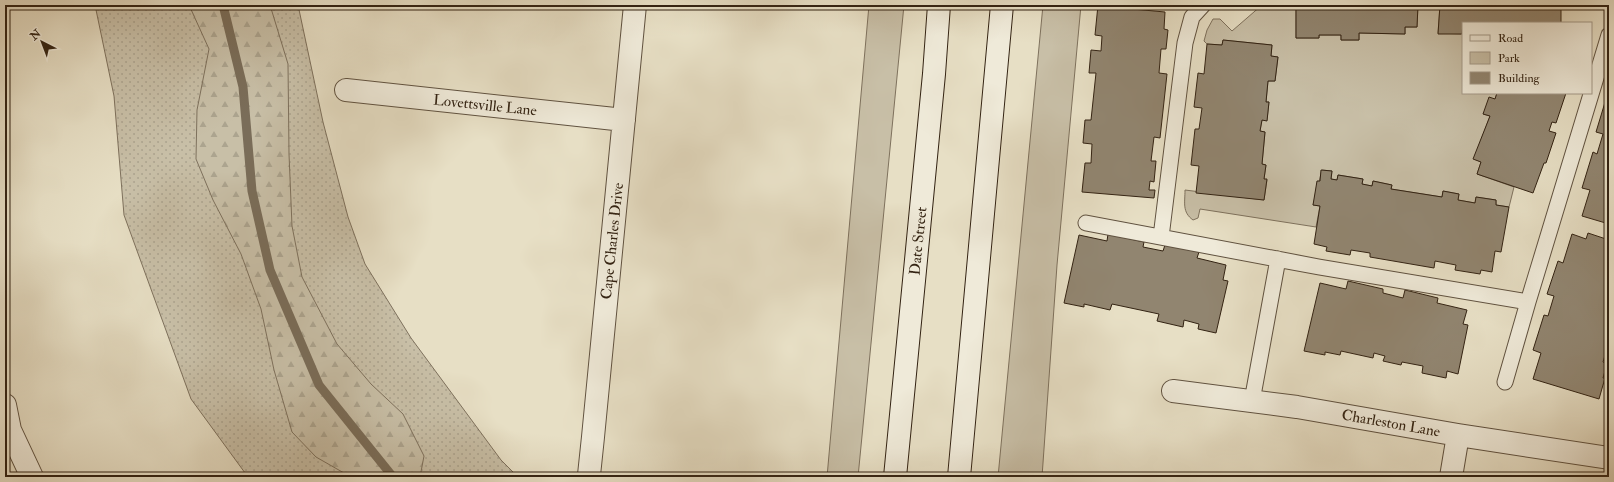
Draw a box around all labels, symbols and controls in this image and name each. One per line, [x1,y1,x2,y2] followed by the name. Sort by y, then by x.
[22,22,62,62] north arrow
[1462,22,1592,94] legend
[27,26,45,44] text: N
[1498,31,1523,46] text: Road
[1498,51,1520,66] text: Park
[1498,71,1541,86] text: Building
[432,91,538,120] street label: Lovettsville Lane
[597,182,629,301] street label: Cape Charles Drive
[905,206,932,276] street label: Date Street
[1340,405,1442,442] street label: Charleston Lane

